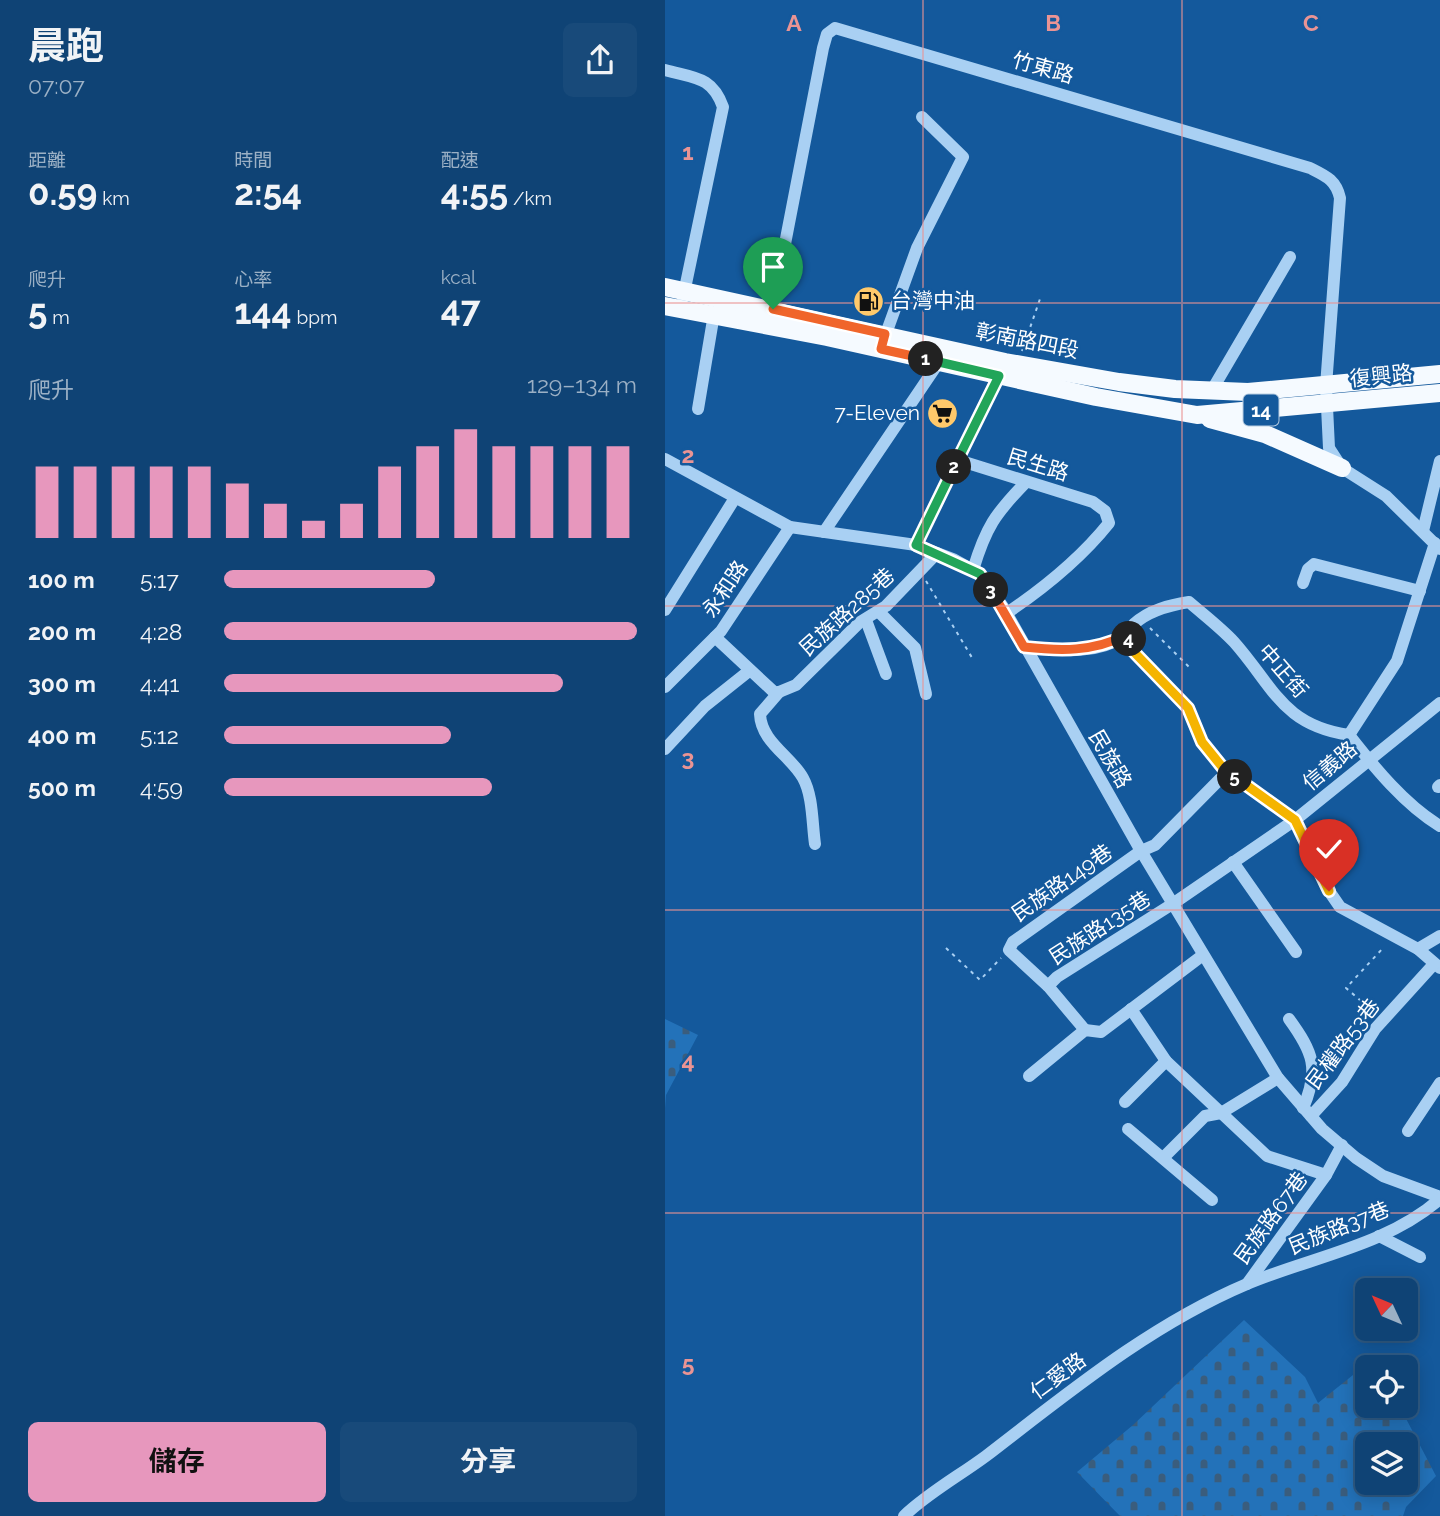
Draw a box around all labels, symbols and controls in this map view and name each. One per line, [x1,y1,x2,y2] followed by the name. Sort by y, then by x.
[786,9,802,36] text: A
[1045,9,1061,36] text: B
[1303,9,1319,36] text: C
[28,23,104,68] text: 晨跑
[563,23,637,97] button: share
[1009,47,1077,88] street label: 竹東路
[28,72,85,99] text: 07:07
[682,138,694,165] text: 1
[28,149,66,171] text: 距離
[234,149,272,171] text: 時間
[441,149,479,171] text: 配速
[28,172,97,213] text: 0.59
[234,172,302,213] text: 2:54
[441,172,508,213] text: 4:55
[97,187,130,209] text: km
[508,187,552,209] text: /km
[743,237,803,309] pin
[754,248,792,286] icon: arrive
[441,266,476,288] text: kcal
[28,268,66,290] text: 爬升
[234,268,272,290] text: 心率
[851,284,885,318] fuel station icon: 台灣中油
[441,288,480,329] text: 47
[891,288,975,313] place label: 台灣中油
[28,291,47,332] text: 5
[234,291,292,332] text: 144
[47,306,70,328] text: m
[292,306,337,328] text: bpm
[973,318,1081,363] street label: 彰南路四段
[909,342,943,376] pin: 1
[921,347,930,369] text: 1
[1348,360,1414,391] street label: 復興路
[527,371,637,398] text: 129–134 m
[28,376,74,403] text: 爬升
[1243,394,1279,426] road number: 14
[926,396,960,430] supermarket icon: 7-Eleven
[835,400,920,425] place label: 7-Eleven
[682,441,694,468] text: 2
[1004,443,1072,486] street label: 民生路
[937,449,971,484] pin: 2
[948,455,959,477] text: 2
[697,556,753,622] street label: 永和路
[794,563,899,661] street label: 民族路285巷
[28,566,95,593] text: 100 m
[140,566,179,593] text: 5:17
[973,572,1009,608] pin: 3
[985,578,996,600] text: 3
[28,618,96,645] text: 200 m
[140,618,183,645] text: 4:28
[1112,622,1147,656] pin: 4
[1123,627,1134,649] text: 4
[1253,639,1313,703] street label: 中正街
[28,670,96,697] text: 300 m
[140,670,179,697] text: 4:41
[28,722,96,749] text: 400 m
[140,722,179,749] text: 5:12
[1084,725,1137,792] street label: 民族路
[1298,736,1362,795] street label: 信義路
[682,744,694,771] text: 3
[1217,760,1253,794] pin: 5
[1229,765,1240,787] text: 5
[28,774,96,801] text: 500 m
[140,774,183,801] text: 4:59
[1299,819,1359,891] pin
[1310,830,1348,868] icon: check
[1007,839,1117,926] street label: 民族路149巷
[1044,886,1155,970] street label: 民族路135巷
[1301,994,1385,1094] street label: 民權路53巷
[681,1047,695,1074] text: 4
[1229,1167,1312,1269] street label: 民族路67巷
[1285,1196,1393,1259] street label: 民族路37巷
[1355,1278,1417,1340] north arrow
[1355,1278,1418,1495] map controls
[1025,1347,1091,1404] street label: 仁愛路
[682,1350,695,1377] text: 5
[1355,1355,1418,1418] button: locate
[28,1422,326,1502] button: 儲存
[340,1422,637,1502] button: 分享
[1355,1432,1418,1495] button: layers

